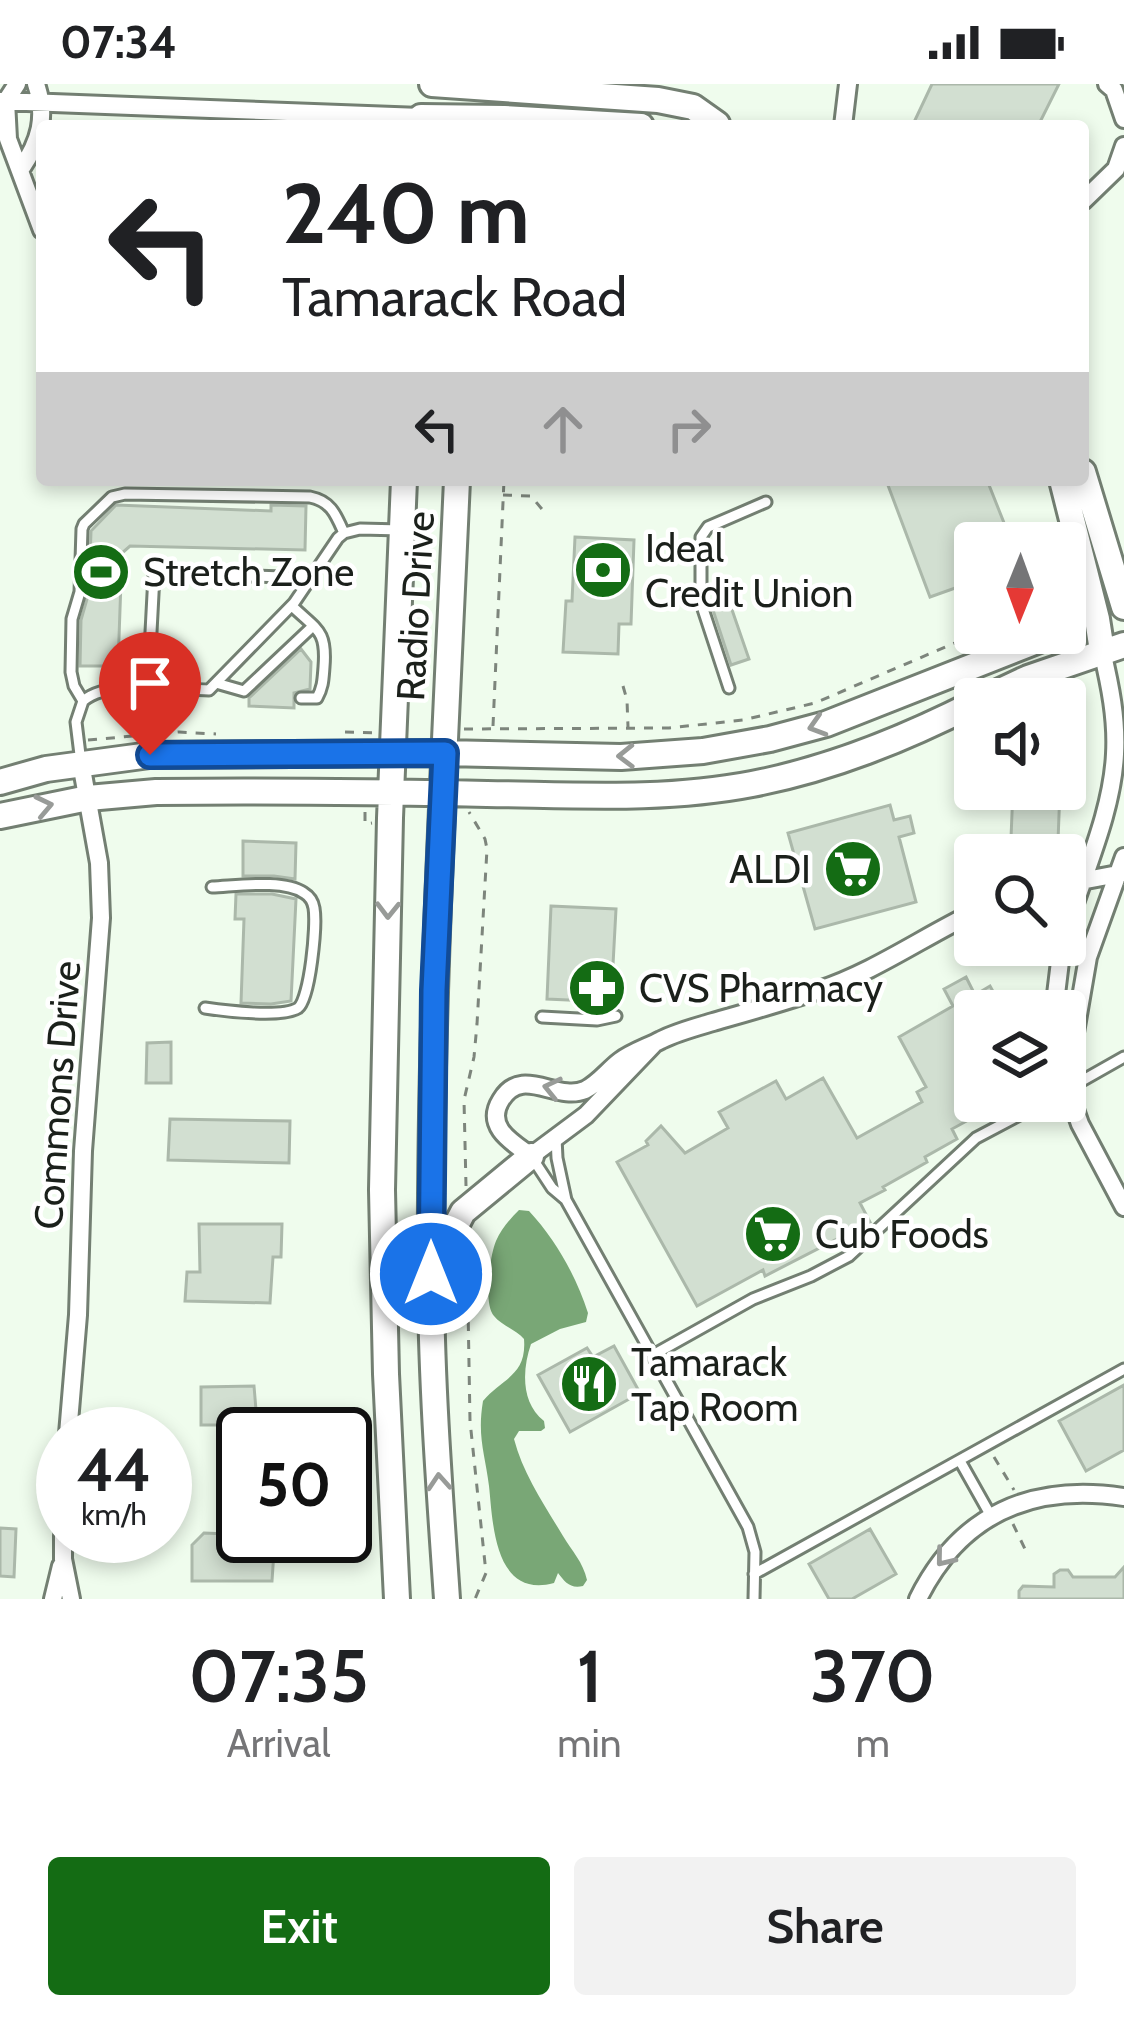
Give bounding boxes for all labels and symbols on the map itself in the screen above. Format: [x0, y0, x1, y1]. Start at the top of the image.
street label: Radio Drive [386, 510, 444, 702]
north arrow [954, 522, 1086, 654]
place label: Ideal Credit Union [645, 524, 853, 617]
bank icon: Ideal Credit Union [572, 539, 634, 601]
sports icon: Stretch Zone [70, 541, 132, 603]
place label: Stretch Zone [143, 548, 354, 596]
pin [99, 632, 201, 755]
one-way arrow [808, 712, 829, 737]
one-way arrow [616, 743, 634, 769]
one-way arrow [33, 795, 53, 820]
supermarket icon: ALDI [822, 838, 884, 900]
place label: ALDI [729, 845, 811, 893]
one-way arrow [376, 901, 402, 920]
pharmacy icon: CVS Pharmacy [566, 957, 628, 1019]
street label: Commons Drive [24, 959, 90, 1231]
place label: CVS Pharmacy [639, 964, 883, 1012]
one-way arrow [542, 1077, 563, 1102]
supermarket icon: Cub Foods [742, 1203, 804, 1265]
place label: Cub Foods [815, 1210, 989, 1258]
position arrow [368, 1211, 494, 1337]
place label: Tamarack Tap Room [631, 1338, 799, 1431]
restaurant icon: Tamarack Tap Room [558, 1353, 620, 1415]
speed limit sign: 50 [216, 1407, 372, 1563]
one-way arrow [427, 1472, 453, 1491]
one-way arrow [937, 1544, 958, 1566]

